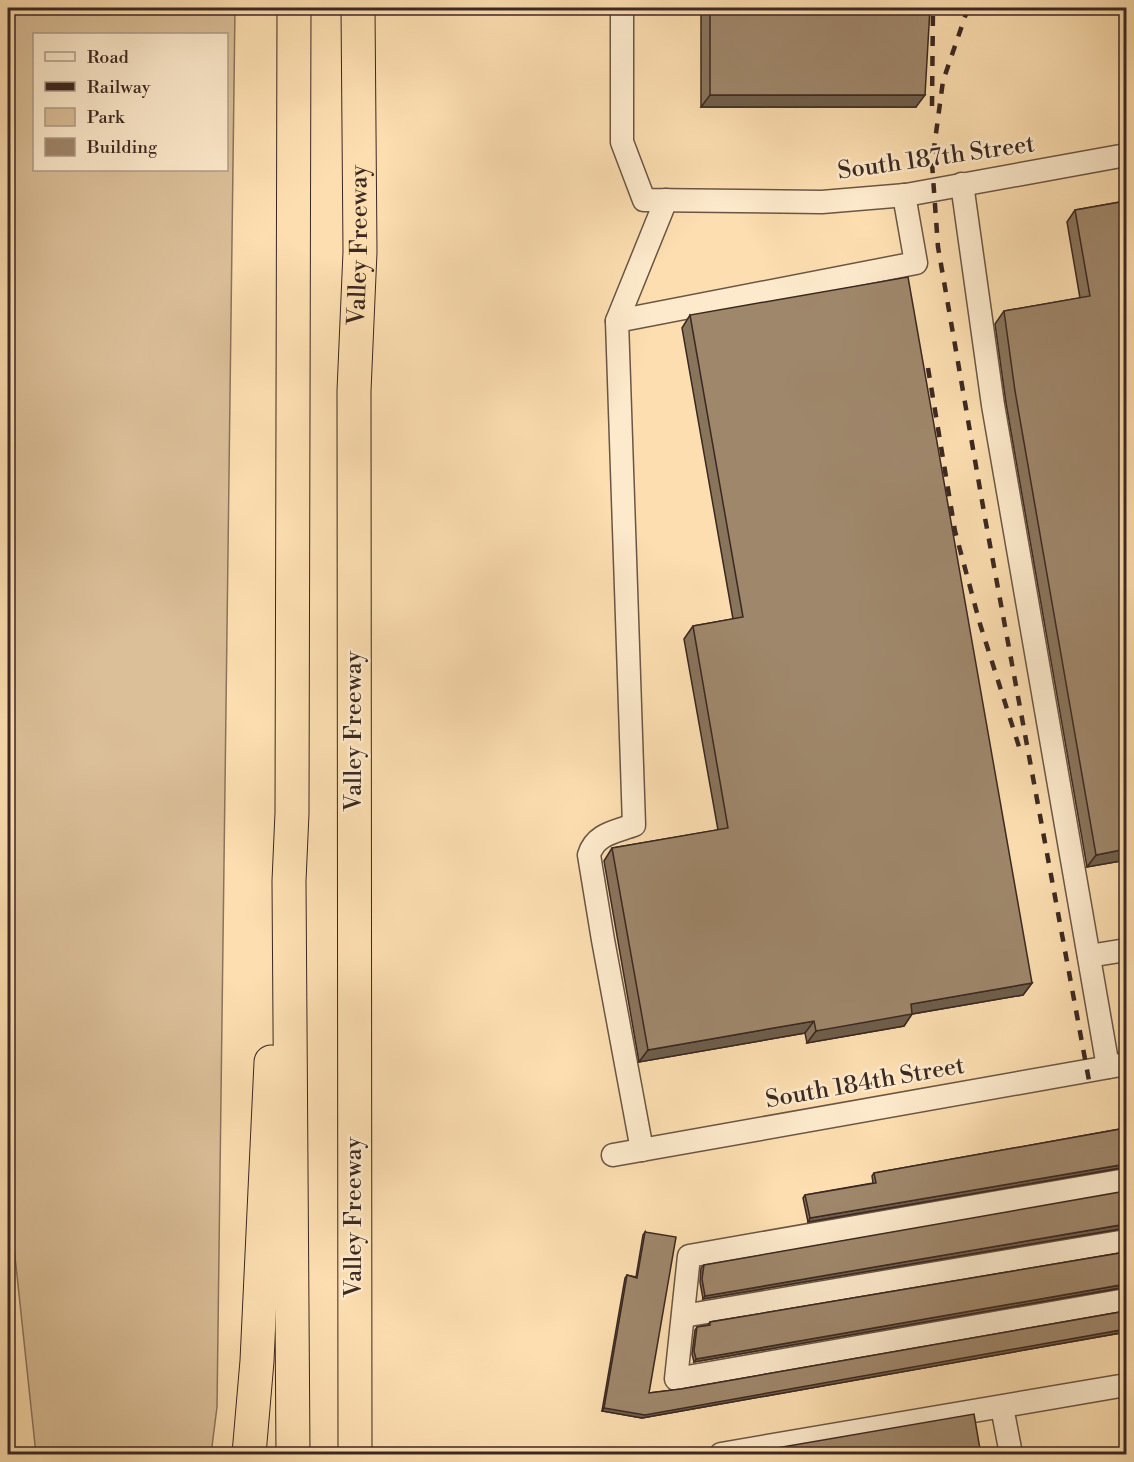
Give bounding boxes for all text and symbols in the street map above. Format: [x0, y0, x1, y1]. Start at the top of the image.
legend [33, 33, 228, 171]
text: Road [87, 46, 130, 69]
text: Railway [87, 76, 151, 99]
text: Park [87, 106, 126, 129]
street label: South 187th Street [836, 129, 1037, 187]
text: Building [86, 136, 158, 159]
street label: Valley Freeway [342, 164, 375, 327]
street label: Valley Freeway [339, 651, 369, 812]
street label: South 184th Street [763, 1051, 967, 1115]
street label: Valley Freeway [339, 1137, 369, 1298]

